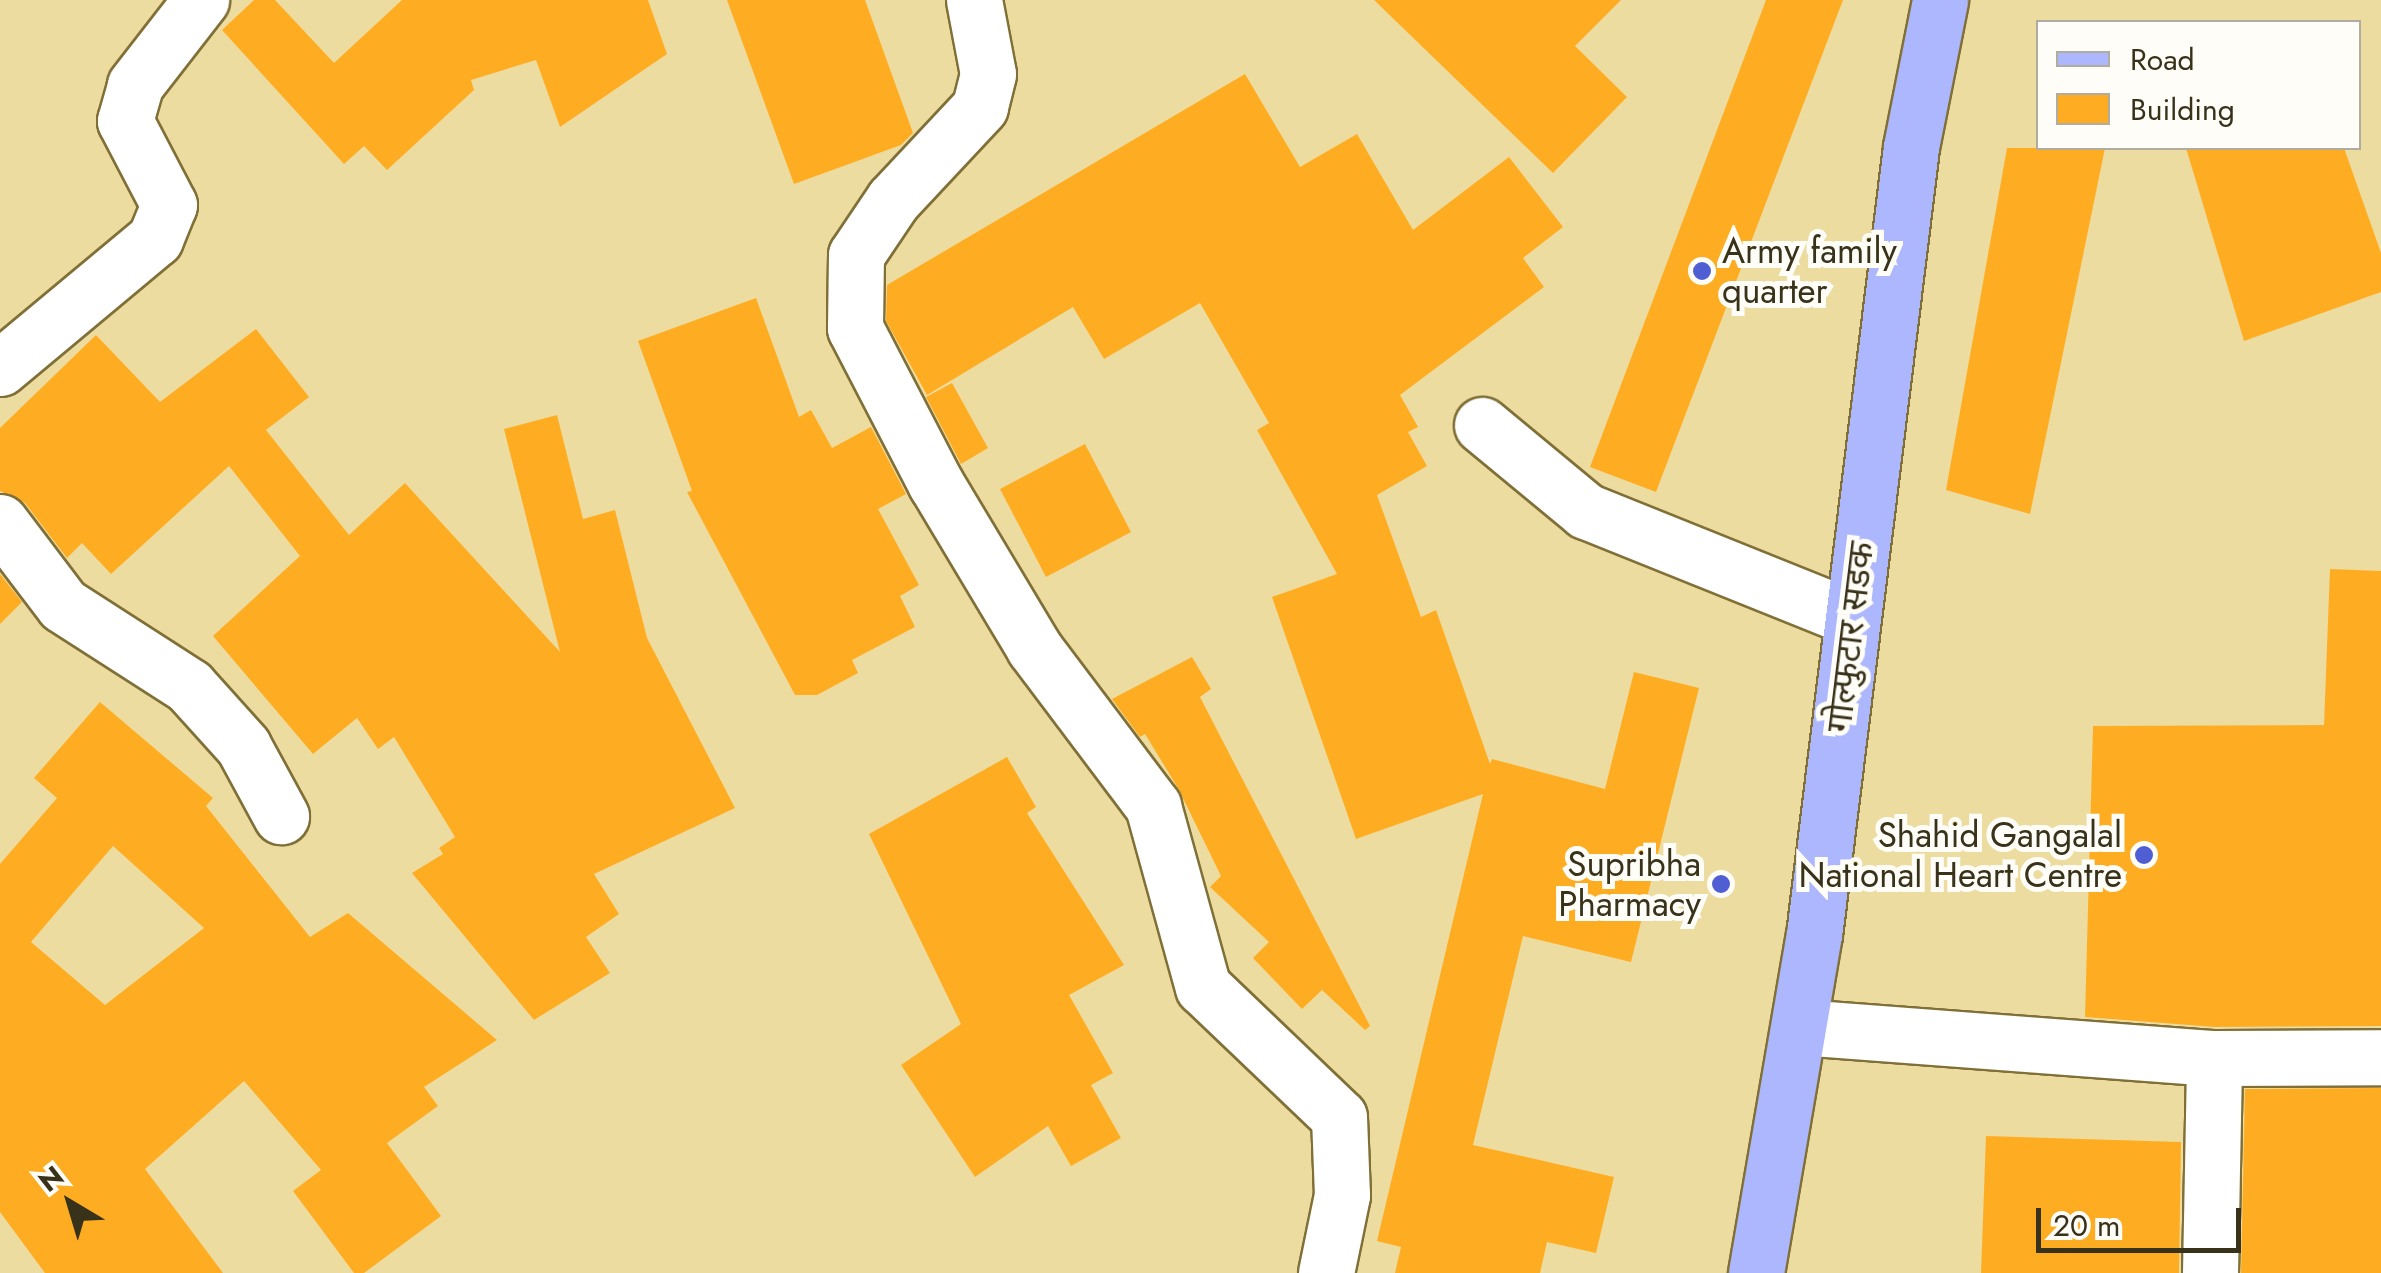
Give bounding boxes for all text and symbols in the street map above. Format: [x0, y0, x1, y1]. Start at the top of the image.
legend [2036, 20, 2361, 150]
text: Road [2130, 38, 2195, 81]
text: Building [2130, 88, 2235, 131]
place label: Army family quarter [1722, 230, 1897, 312]
marker: Army family quarter [1691, 260, 1713, 282]
street label: गोल्फुटार सडक [1817, 539, 1883, 735]
place label: Shahid Gangalal National Heart Centre [1799, 814, 2122, 896]
marker: Shahid Gangalal National Heart Centre [2131, 842, 2157, 868]
place label: Supribha Pharmacy [1558, 843, 1701, 925]
marker: Supribha Pharmacy [1710, 873, 1732, 895]
north arrow [20, 1153, 120, 1253]
text: N [30, 1156, 73, 1202]
scale bar [2041, 1188, 2246, 1250]
text: 20 m [2053, 1204, 2120, 1247]

